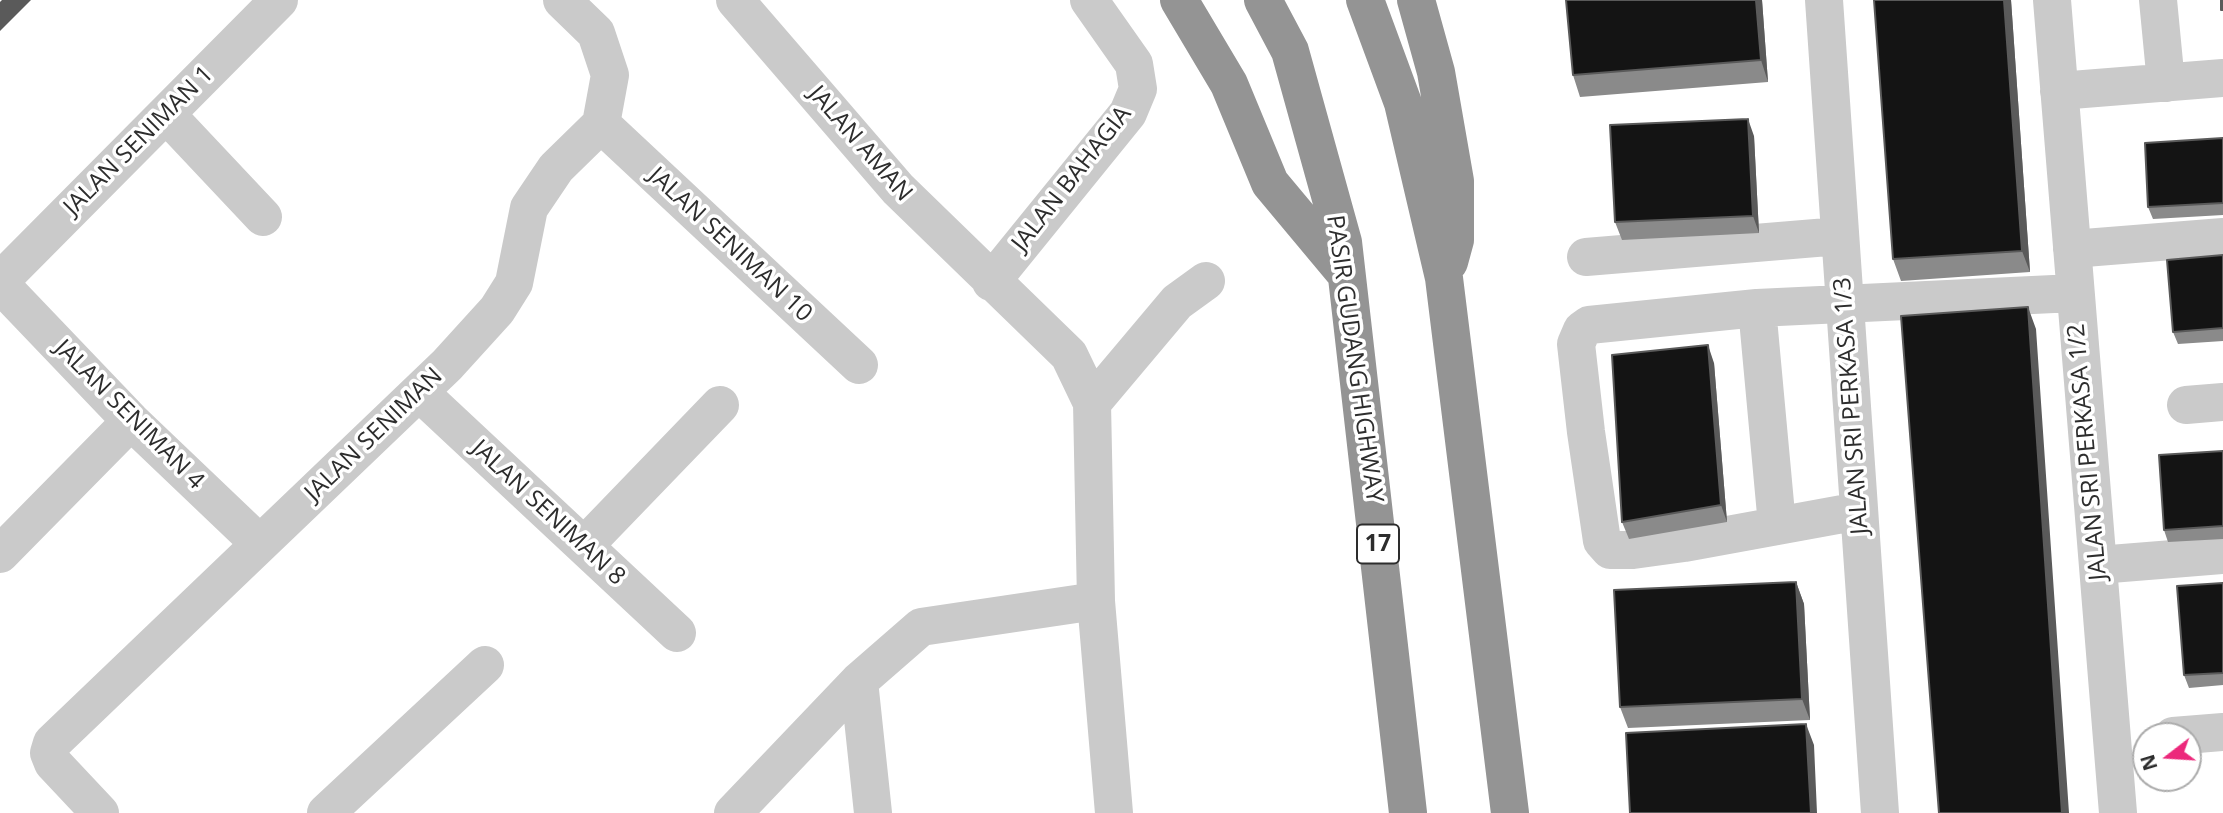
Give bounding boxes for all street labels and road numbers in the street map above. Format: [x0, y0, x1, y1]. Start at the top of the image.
street label: JALAN SENIMAN 1 [58, 60, 220, 222]
street label: JALAN AMAN [802, 80, 918, 208]
street label: JALAN BAHAGIA [1006, 101, 1138, 257]
street label: JALAN SENIMAN 10 [642, 162, 818, 328]
street label: PASIR GUDANG HIGHWAY [1320, 213, 1388, 505]
street label: JALAN SRI PERKASA 1/3 [1829, 276, 1875, 536]
street label: JALAN SRI PERKASA 1/2 [2062, 322, 2114, 582]
street label: JALAN SENIMAN 4 [48, 334, 210, 496]
street label: JALAN SENIMAN [299, 362, 449, 508]
street label: JALAN SENIMAN 8 [465, 434, 631, 592]
road number: 17 [1357, 524, 1399, 564]

